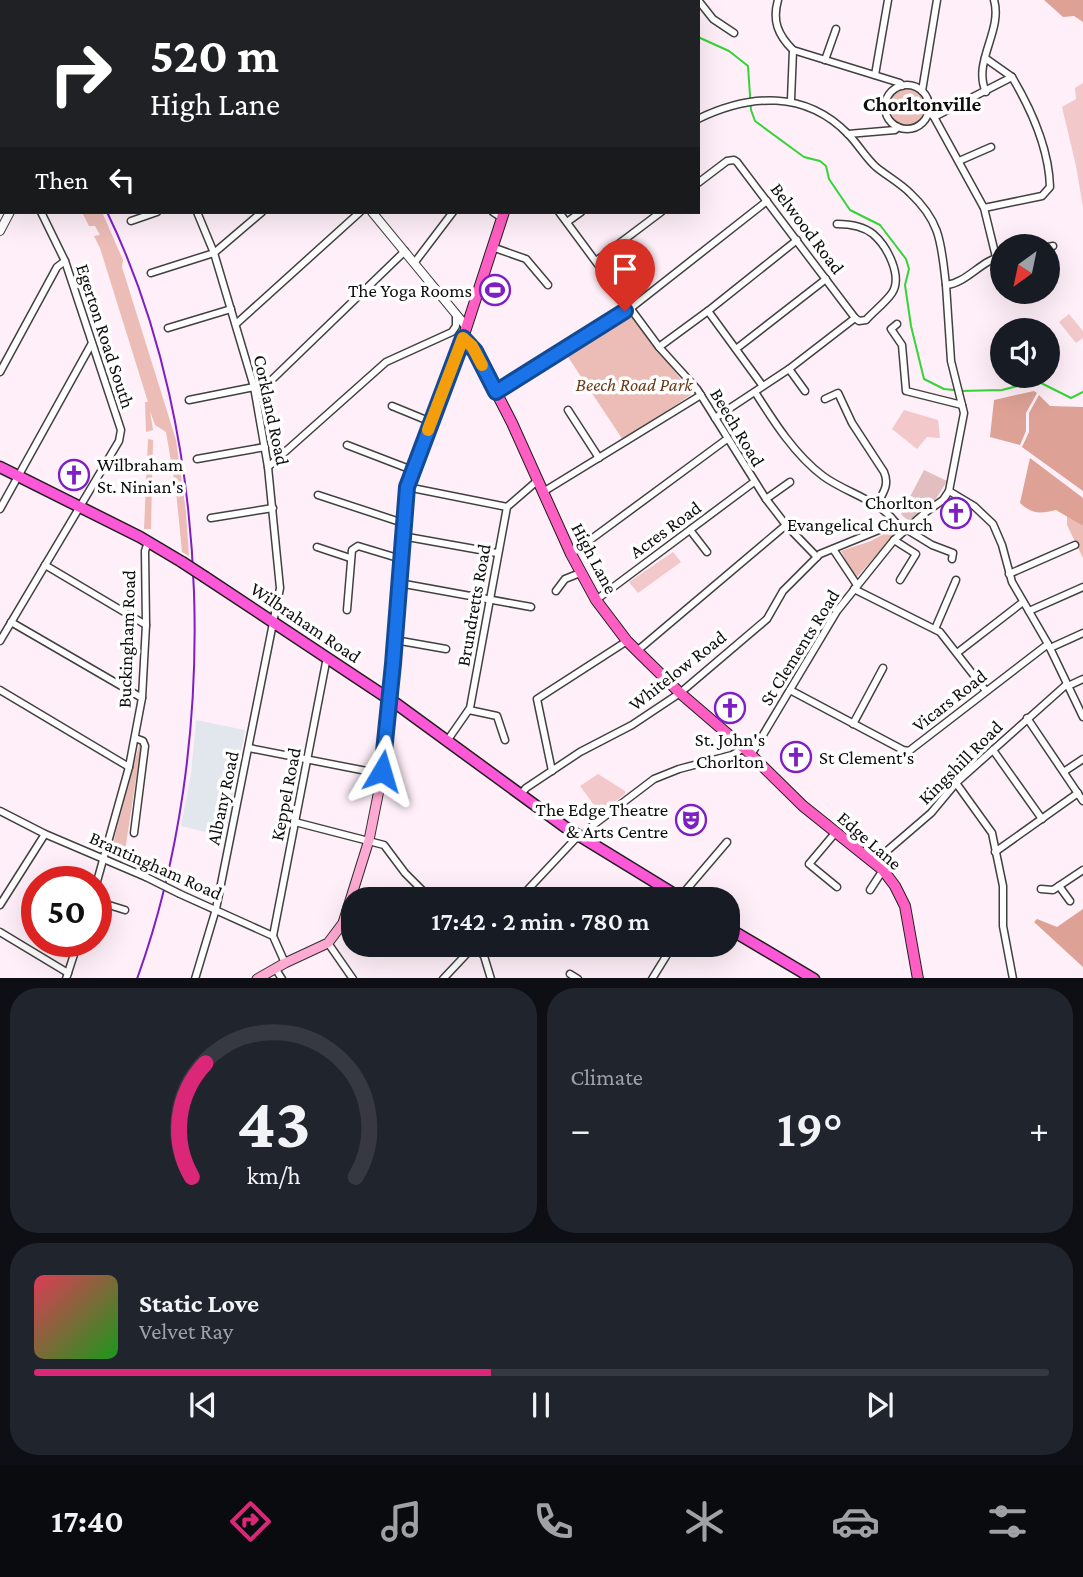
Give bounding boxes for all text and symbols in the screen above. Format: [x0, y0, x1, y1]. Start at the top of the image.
icon: right [35, 28, 126, 119]
text: 520 m [150, 28, 279, 83]
text: High Lane [150, 86, 280, 122]
district label: Chorltonville [863, 92, 982, 116]
icon: left [103, 161, 141, 199]
text: Then [35, 166, 89, 195]
street label: Belwood Road [767, 179, 849, 278]
north arrow [990, 234, 1060, 304]
map controls [990, 234, 1060, 388]
pin [595, 239, 655, 311]
icon: arrive [606, 250, 644, 288]
street label: Egerton Road South [72, 261, 139, 411]
sports icon: The Yoga Rooms [478, 273, 512, 307]
place label: The Yoga Rooms [348, 280, 472, 301]
button: sound [990, 318, 1060, 388]
street label: Corkland Road [250, 353, 293, 467]
park label: Beech Road Park [576, 374, 693, 395]
street label: Beech Road [706, 384, 769, 470]
place label: Wilbraham St. Ninian's [97, 454, 184, 497]
church icon: Wilbraham St. Ninian's [57, 458, 91, 492]
place label: Chorlton Evangelical Church [787, 492, 933, 535]
church icon: Chorlton Evangelical Church [939, 496, 973, 530]
street label: Acres Road [626, 497, 705, 562]
street label: High Lane [567, 519, 622, 597]
street label: Brundretts Road [452, 542, 495, 668]
street label: Buckingham Road [114, 570, 139, 708]
street label: Wilbraham Road [247, 578, 365, 667]
street label: St Clements Road [755, 585, 844, 709]
street label: Whitelow Road [625, 626, 730, 715]
street label: Vicars Road [908, 665, 991, 736]
church icon: St. John's Chorlton [713, 691, 747, 725]
street label: Kingshill Road [914, 716, 1007, 809]
place label: St. John's Chorlton [695, 729, 765, 772]
position arrow [345, 734, 419, 808]
church icon: St Clement's [779, 740, 813, 774]
street label: Keppel Road [266, 746, 305, 842]
place label: St Clement's [819, 747, 914, 768]
street label: Albany Road [202, 749, 243, 847]
place label: The Edge Theatre & Arts Centre [536, 799, 668, 842]
theatre icon: The Edge Theatre & Arts Centre [674, 803, 708, 837]
street label: Edge Lane [833, 807, 906, 874]
street label: Brantingham Road [86, 827, 225, 904]
speed limit sign: 50 [21, 866, 112, 957]
text: 17:42 · 2 min · 780 m [431, 907, 650, 936]
text: Climate [571, 1064, 643, 1090]
text: 43 [236, 1082, 310, 1163]
text: 19° [777, 1099, 843, 1157]
text: − [571, 1108, 591, 1150]
text: + [1029, 1108, 1049, 1150]
text: km/h [246, 1161, 300, 1188]
text: Static Love [139, 1289, 259, 1318]
text: Velvet Ray [139, 1318, 233, 1344]
icon: previous [184, 1386, 222, 1424]
icon: pause [522, 1386, 560, 1424]
icon: next [861, 1386, 899, 1424]
icon: directions [226, 1497, 275, 1546]
icon: music [377, 1497, 426, 1546]
icon: phone [529, 1497, 578, 1546]
icon: climate [680, 1497, 729, 1546]
icon: car [831, 1497, 880, 1546]
icon: filters [983, 1497, 1032, 1546]
text: 17:40 [51, 1503, 124, 1539]

